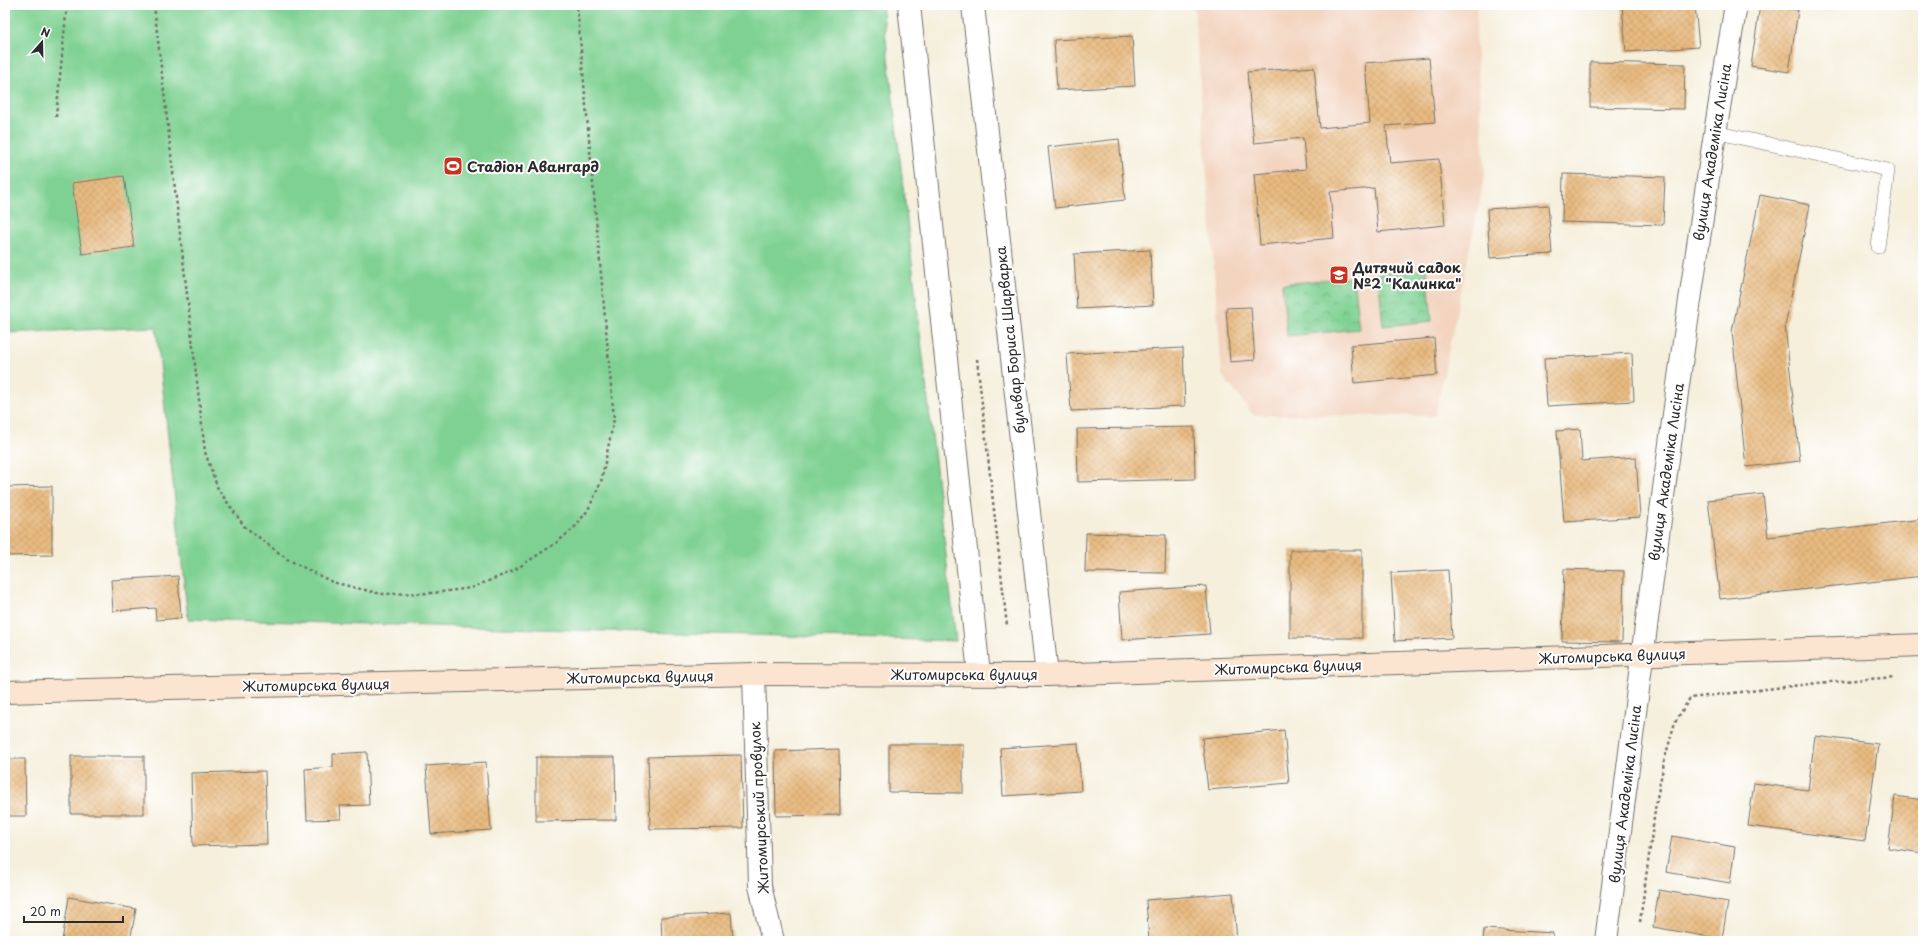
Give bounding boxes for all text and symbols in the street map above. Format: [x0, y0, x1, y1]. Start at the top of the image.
north arrow [22, 22, 62, 62]
text: N [39, 23, 53, 42]
street label: вулиця Академіка Лисіна [1688, 62, 1736, 242]
sports icon: Стадіон Авангард [442, 155, 464, 177]
place label: Стадіон Авангард [467, 156, 599, 177]
street label: бульвар Бориса Шарварка [990, 245, 1030, 435]
place label: Дитячий садок №2 "Калинка" [1352, 257, 1461, 294]
school or university icon: Дитячий садок №2 "Калинка" [1328, 264, 1350, 286]
street label: вулиця Академіка Лисіна [1643, 381, 1689, 562]
street label: Житомирська вулиця [1538, 643, 1686, 669]
street label: Житомирська вулиця [1214, 654, 1362, 680]
street label: Житомирська вулиця [890, 664, 1038, 685]
street label: Житомирська вулиця [566, 665, 714, 689]
street label: Житомирська вулиця [242, 673, 390, 697]
street label: вулиця Академіка Лисіна [1604, 703, 1646, 884]
street label: Житомирський провулок [744, 721, 774, 895]
scale bar [24, 898, 123, 924]
text: 20 m [30, 902, 61, 920]

